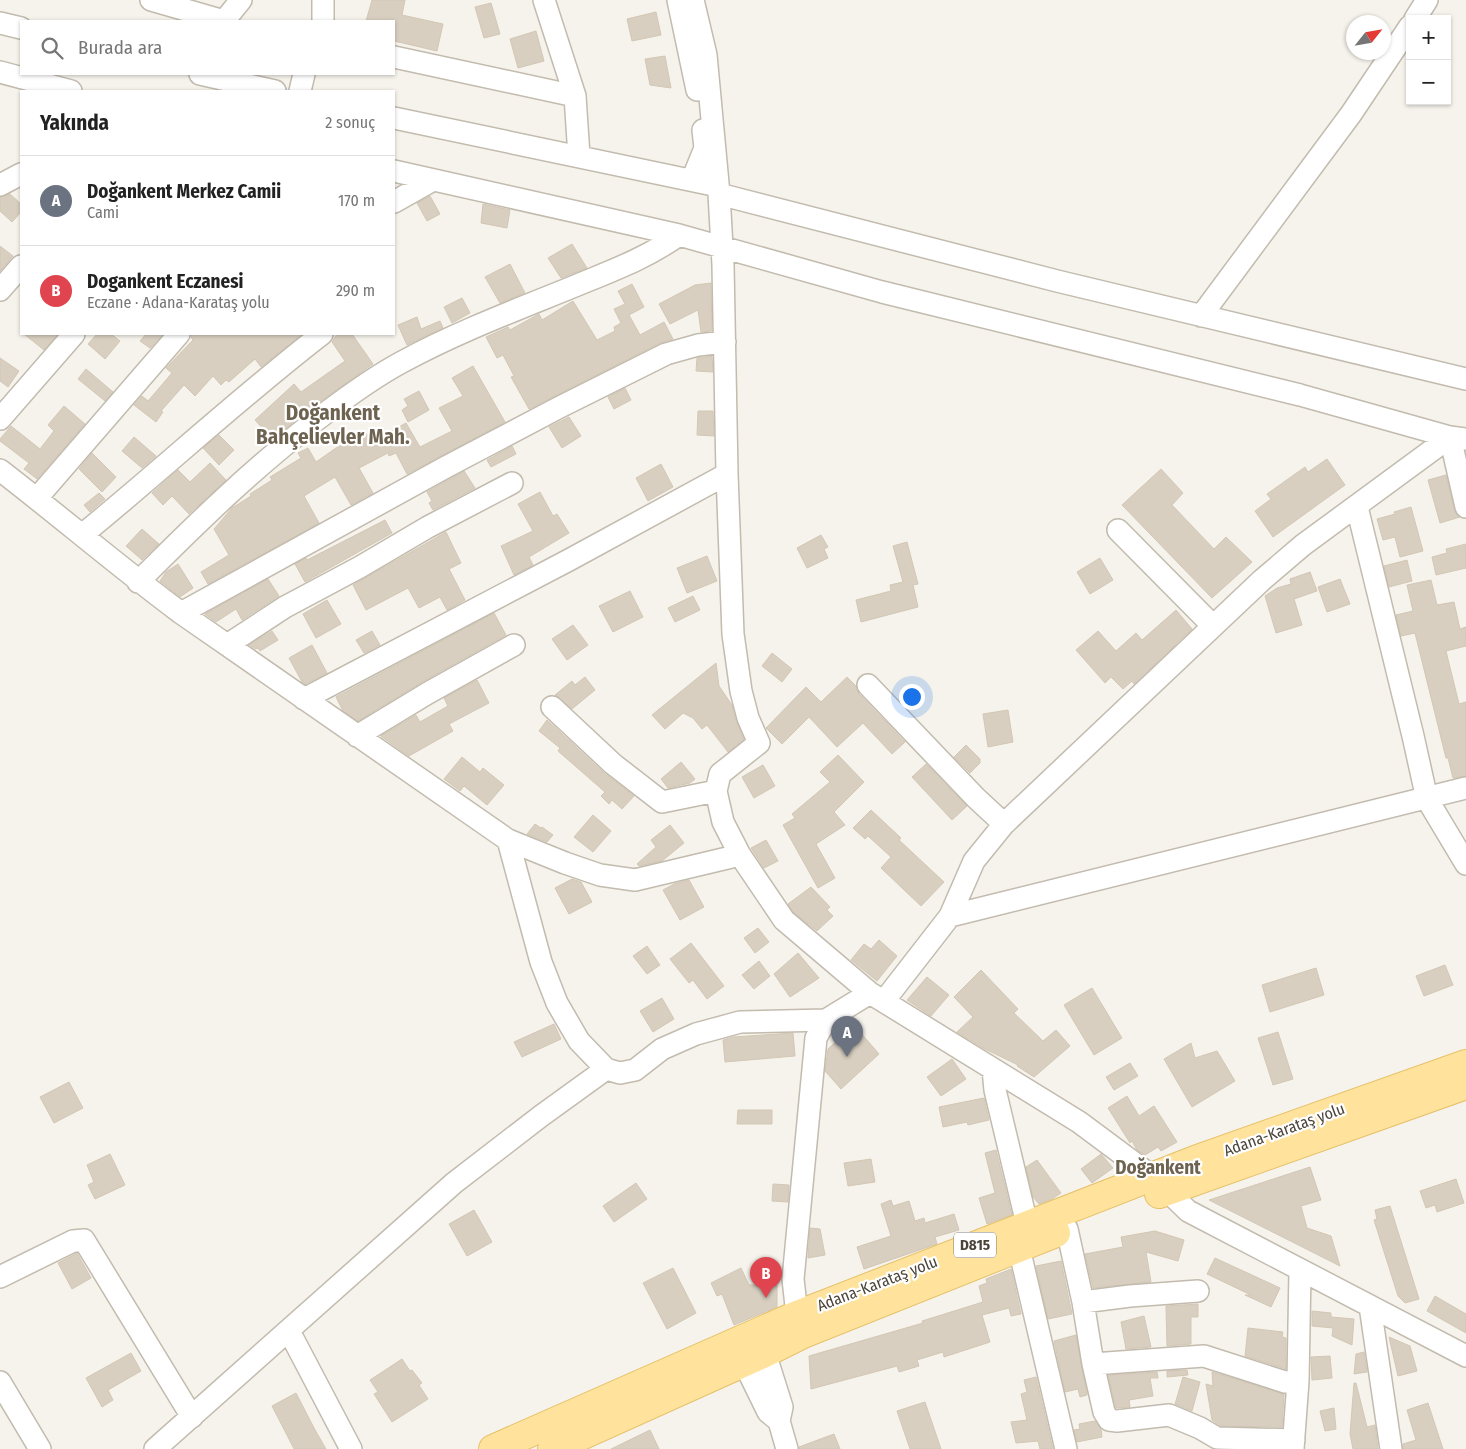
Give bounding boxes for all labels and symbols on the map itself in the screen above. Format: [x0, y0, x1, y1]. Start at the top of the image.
north arrow [1346, 15, 1391, 60]
district label: Doğankent Bahçelievler Mah. [256, 400, 410, 450]
your location [899, 684, 925, 710]
pin: A [831, 1016, 863, 1057]
street label: Adana-Karataş yolu [1221, 1099, 1347, 1160]
district label: Doğankent [1115, 1156, 1201, 1179]
road number: D815 [954, 1232, 996, 1258]
street label: Adana-Karataş yolu [814, 1252, 940, 1315]
pin: B [750, 1257, 782, 1298]

